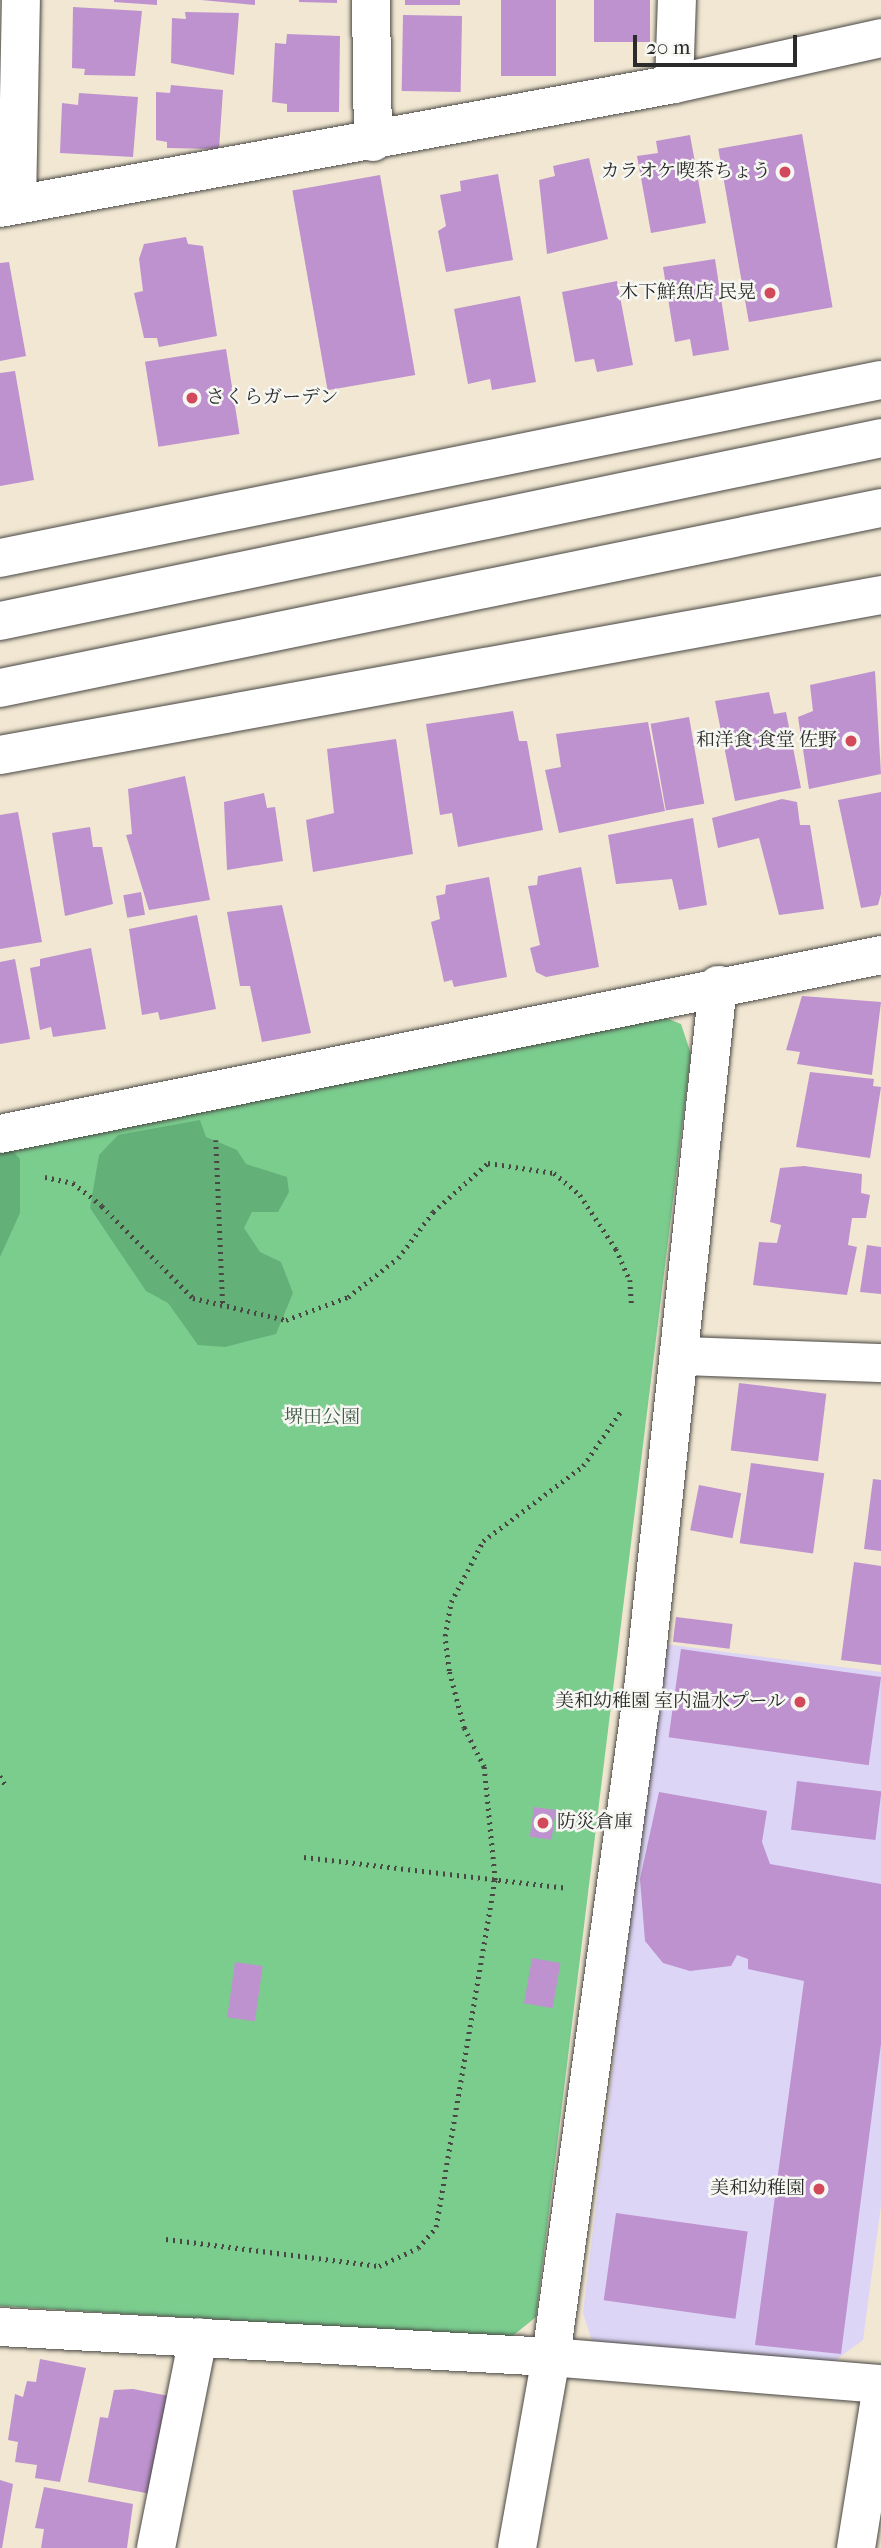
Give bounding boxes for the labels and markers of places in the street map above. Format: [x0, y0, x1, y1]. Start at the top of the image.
place label: カラオケ喫茶ちょう [600, 161, 771, 183]
marker: カラオケ喫茶ちょう [777, 164, 793, 180]
place label: 木下鮮魚店 民晃 [619, 282, 756, 304]
marker: 木下鮮魚店 民晃 [762, 285, 778, 301]
place label: さくらガーデン [206, 387, 339, 409]
marker: さくらガーデン [184, 390, 200, 406]
place label: 和洋食 食堂 佐野 [696, 730, 837, 752]
marker: 和洋食 食堂 佐野 [843, 733, 859, 749]
place label: 美和幼稚園 室内温水プール [554, 1691, 786, 1713]
marker: 美和幼稚園 室内温水プール [792, 1694, 808, 1710]
place label: 防災倉庫 [557, 1812, 633, 1834]
marker: 防災倉庫 [535, 1815, 551, 1831]
place label: 美和幼稚園 [710, 2178, 805, 2200]
marker: 美和幼稚園 [811, 2181, 827, 2197]

